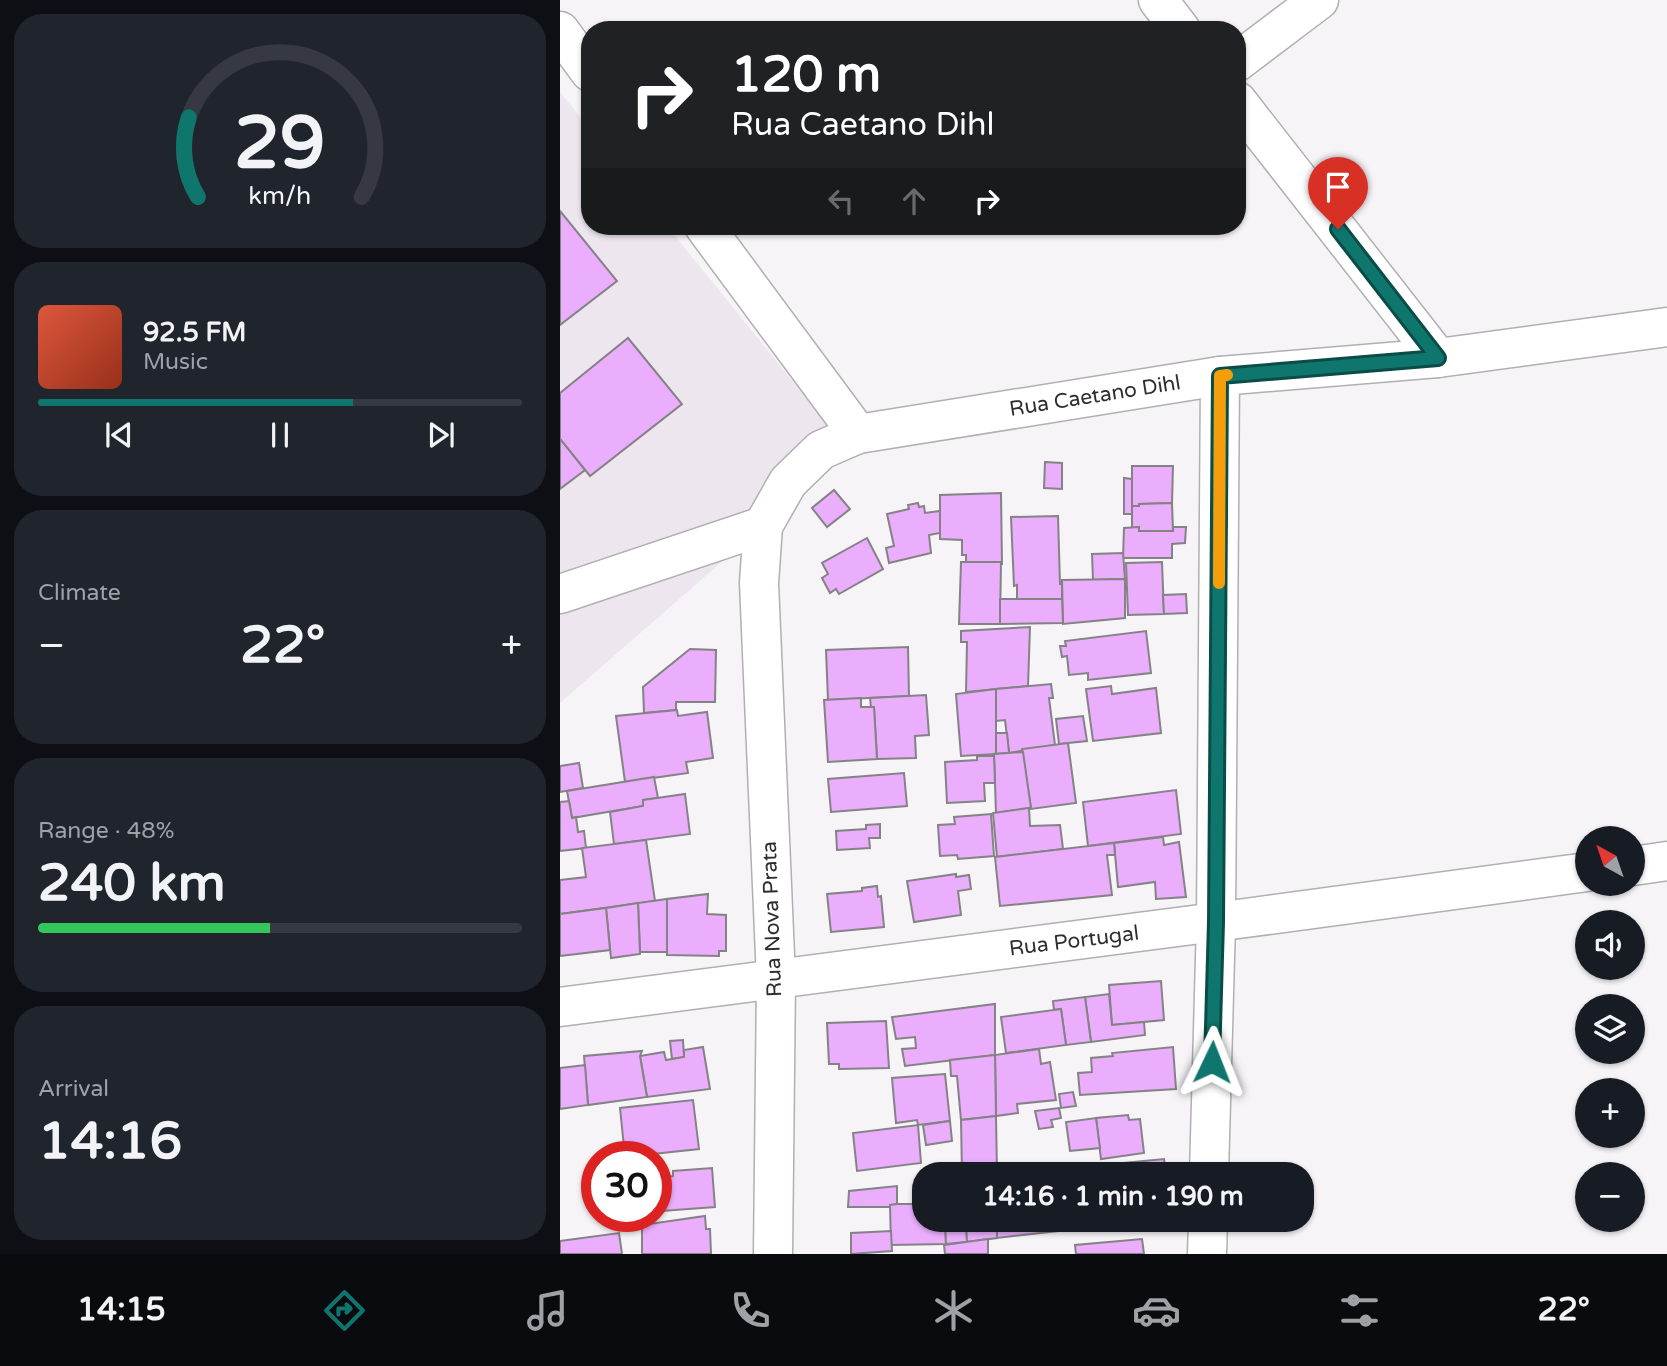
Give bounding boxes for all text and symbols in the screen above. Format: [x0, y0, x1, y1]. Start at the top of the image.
text: 120 m [731, 46, 881, 105]
icon: right [616, 49, 707, 140]
text: 29 [234, 100, 326, 188]
text: Rua Caetano Dihl [731, 106, 995, 144]
pin [1308, 157, 1368, 229]
icon: arrive [1319, 168, 1357, 206]
text: km/h [249, 181, 311, 211]
icon: left [822, 182, 860, 220]
icon: ahead [895, 182, 933, 220]
icon: right [968, 182, 1006, 220]
text: 92.5 FM [143, 317, 246, 348]
text: Music [143, 348, 208, 376]
street label: Rua Caetano Dihl [1008, 370, 1182, 422]
icon: previous [100, 416, 138, 454]
icon: pause [261, 416, 299, 454]
icon: next [422, 416, 460, 454]
text: Climate [38, 579, 121, 607]
text: 22° [240, 614, 325, 677]
text: − [38, 623, 65, 669]
text: + [501, 623, 522, 669]
text: Range · 48% [38, 817, 174, 845]
north arrow [1575, 826, 1645, 896]
map controls [1575, 826, 1645, 1232]
street label: Rua Nova Prata [757, 841, 787, 997]
text: 240 km [38, 852, 226, 915]
button: sound [1575, 910, 1645, 980]
street label: Rua Portugal [1008, 921, 1140, 961]
button: layers [1575, 994, 1645, 1064]
position arrow [1175, 1025, 1249, 1099]
text: Arrival [38, 1075, 109, 1103]
button: + [1575, 1078, 1645, 1148]
text: 14:16 [38, 1110, 182, 1173]
speed limit sign: 30 [581, 1141, 672, 1232]
button: − [1575, 1162, 1645, 1232]
text: 14:16 · 1 min · 190 m [982, 1181, 1244, 1212]
icon: directions [320, 1286, 369, 1335]
icon: music [523, 1286, 572, 1335]
icon: phone [726, 1286, 775, 1335]
icon: climate [929, 1286, 978, 1335]
icon: car [1132, 1286, 1181, 1335]
icon: filters [1335, 1286, 1384, 1335]
text: 14:15 [77, 1291, 166, 1329]
text: 22° [1538, 1291, 1590, 1329]

